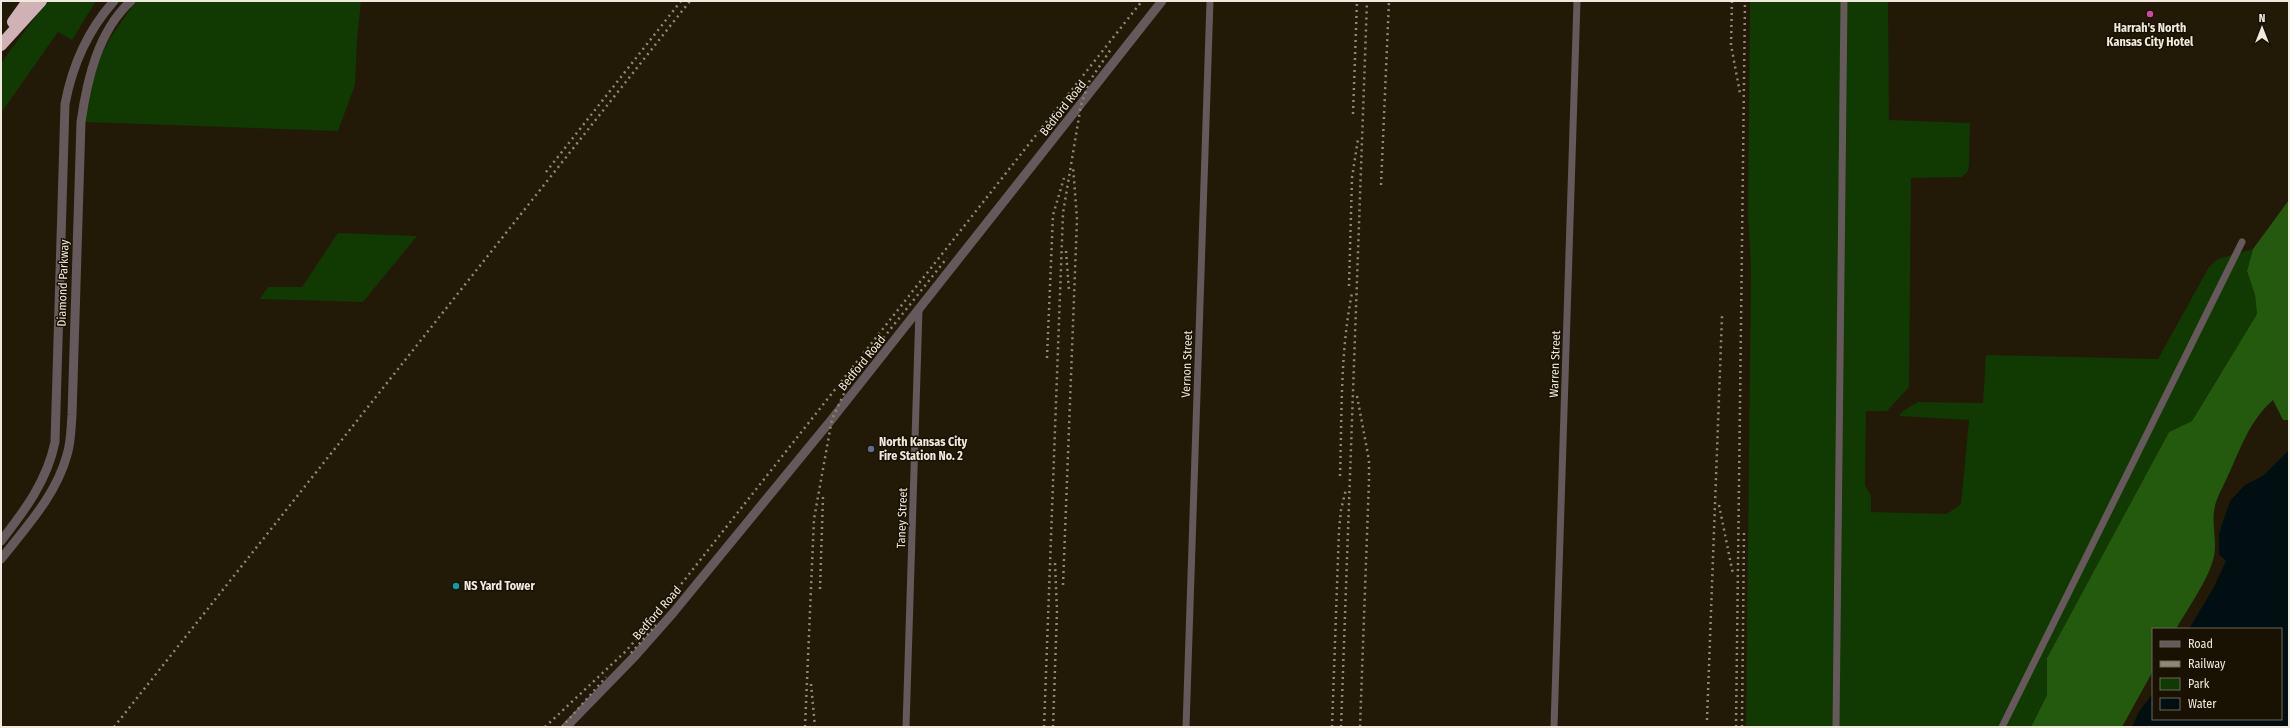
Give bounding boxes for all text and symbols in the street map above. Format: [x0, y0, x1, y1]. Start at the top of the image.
north arrow [2242, 8, 2282, 48]
marker: Harrah's North Kansas City Hotel [2145, 9, 2155, 19]
text: N [2259, 12, 2265, 25]
place label: Harrah's North Kansas City Hotel [2107, 21, 2194, 49]
street label: Bedford Road [1037, 77, 1089, 139]
street label: Diamond Parkway [54, 239, 72, 327]
street label: Vernon Street [1179, 330, 1195, 398]
street label: Warren Street [1547, 330, 1563, 398]
street label: Bedford Road [836, 333, 888, 393]
place label: North Kansas City Fire Station No. 2 [879, 435, 968, 463]
marker: North Kansas City Fire Station No. 2 [866, 444, 876, 454]
street label: Taney Street [894, 487, 910, 549]
place label: NS Yard Tower [464, 579, 535, 593]
marker: NS Yard Tower [451, 581, 461, 591]
street label: Bedford Road [630, 583, 684, 643]
legend [2152, 628, 2282, 720]
text: Road [2188, 637, 2213, 651]
text: Railway [2188, 657, 2226, 671]
text: Park [2188, 677, 2210, 691]
text: Water [2188, 697, 2217, 711]

